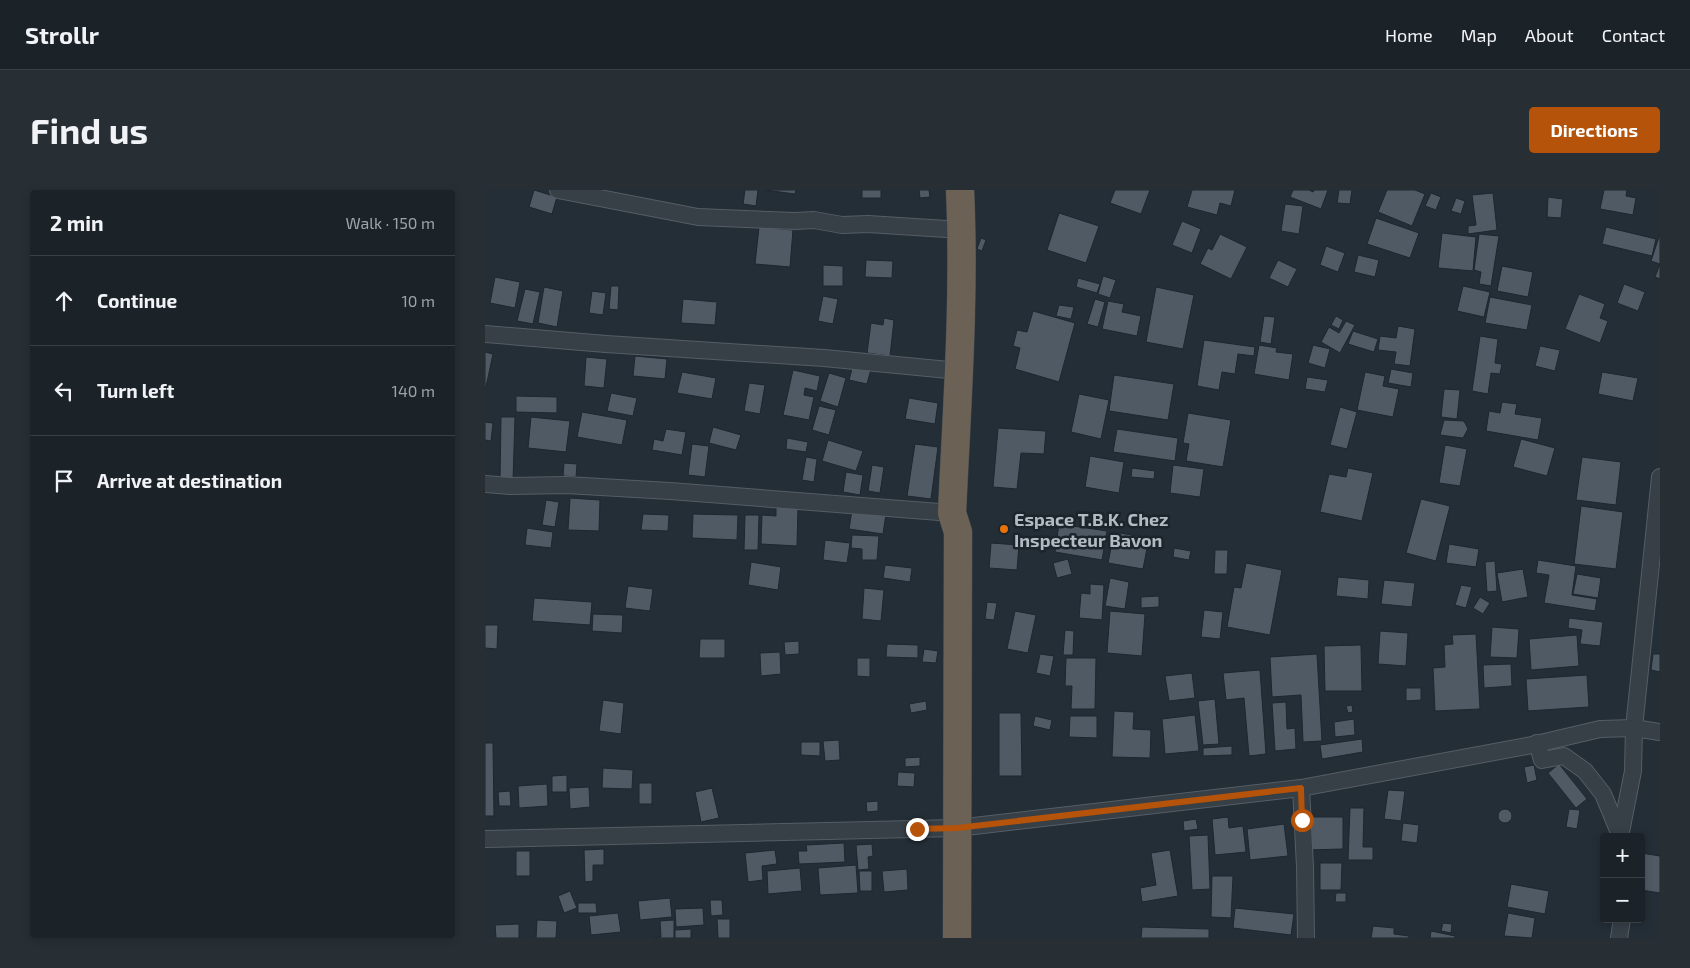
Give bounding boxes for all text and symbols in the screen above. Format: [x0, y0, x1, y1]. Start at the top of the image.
text: Strollr [25, 20, 99, 49]
text: Home [1385, 24, 1433, 46]
text: Map [1461, 24, 1497, 46]
text: About [1525, 24, 1574, 46]
text: Contact [1602, 24, 1665, 46]
button: Directions [1529, 107, 1660, 153]
text: Find us [30, 109, 148, 151]
text: 2 min [50, 210, 104, 235]
text: Walk · 150 m [345, 213, 435, 232]
icon: ahead [50, 287, 78, 315]
text: Continue [97, 289, 177, 312]
text: 10 m [401, 291, 435, 310]
icon: left [50, 377, 78, 405]
text: Turn left [97, 379, 174, 402]
text: 140 m [392, 381, 435, 400]
icon: arrive [50, 467, 78, 495]
text: Arrive at destination [97, 469, 282, 492]
place label: Espace T.B.K. Chez Inspecteur Bavon [1014, 508, 1169, 551]
marker: Espace T.B.K. Chez Inspecteur Bavon [998, 523, 1010, 535]
route start [1291, 809, 1314, 832]
route end [906, 818, 929, 841]
map controls [1600, 833, 1645, 923]
button: + [1600, 833, 1645, 878]
button: − [1600, 878, 1645, 923]

